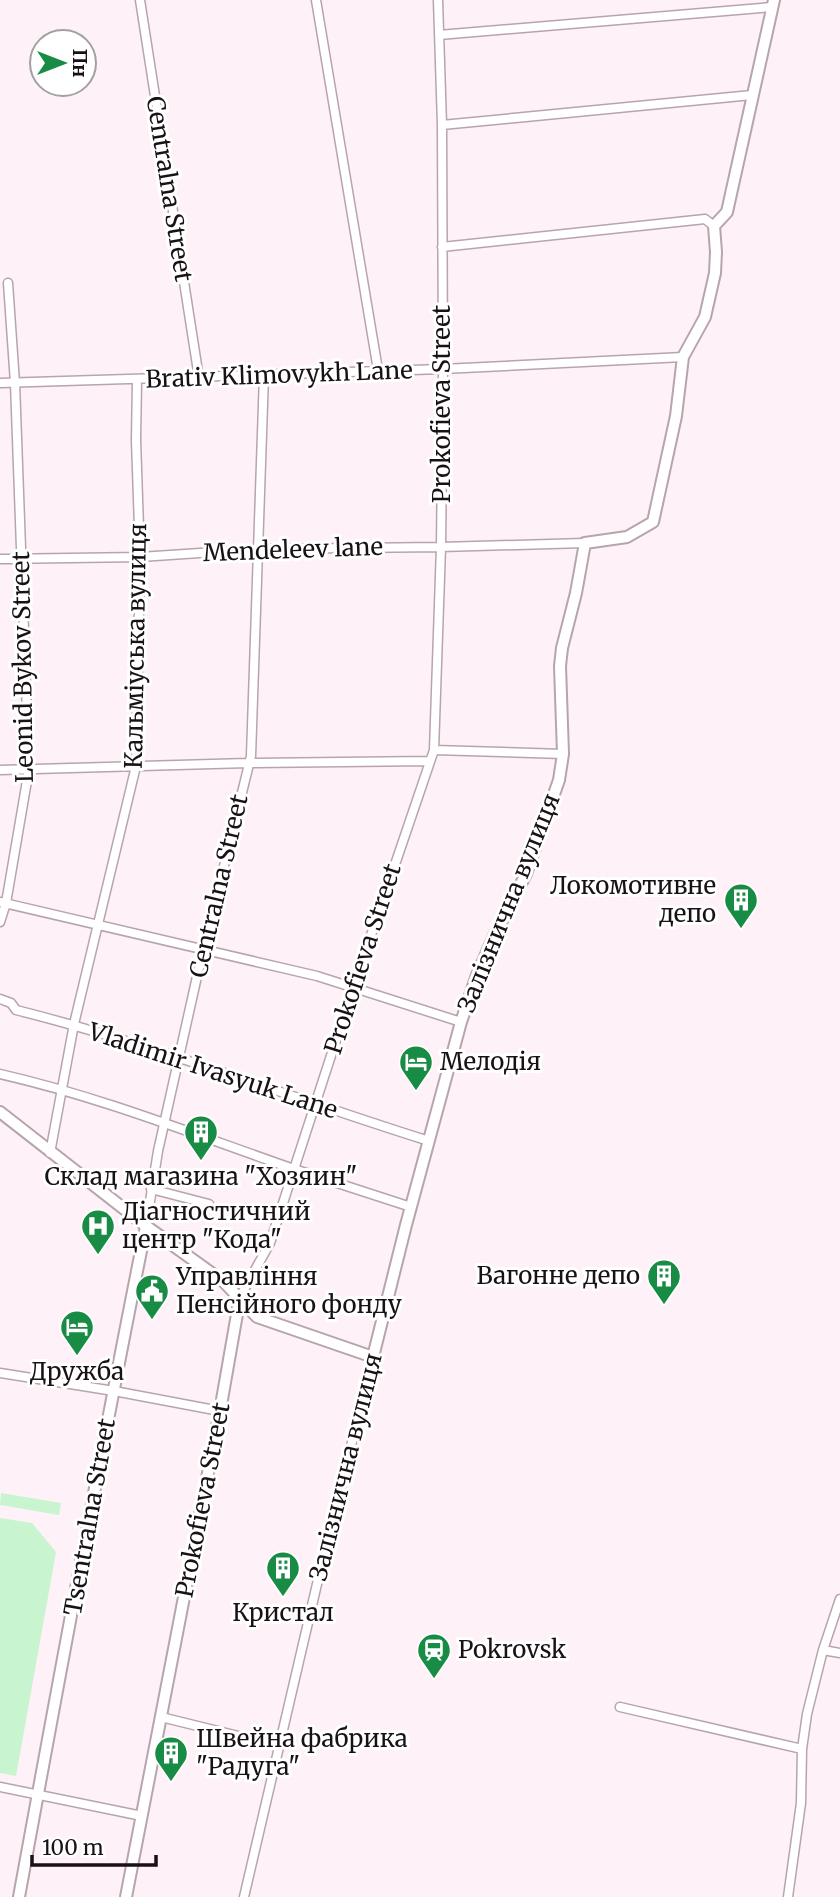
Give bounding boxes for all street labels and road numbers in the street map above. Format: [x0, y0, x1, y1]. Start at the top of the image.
street label: Centralna Street [140, 94, 200, 284]
street label: Prokofieva Street [426, 304, 457, 503]
street label: Brativ Klimovykh Lane [145, 354, 413, 395]
street label: Кальміуська вулиця [118, 523, 153, 769]
street label: Mendeleev lane [202, 531, 384, 568]
street label: Leonid Bykov Street [5, 550, 40, 783]
street label: Залізнична вулиця [450, 789, 567, 1017]
street label: Centralna Street [182, 791, 255, 981]
street label: Prokofieva Street [317, 859, 408, 1058]
street label: Vladimir Ivasyuk Lane [84, 1015, 342, 1125]
street label: Залізнична вулиця [302, 1350, 389, 1584]
street label: Prokofieva Street [168, 1399, 237, 1600]
street label: Tsentralna Street [57, 1415, 122, 1618]

